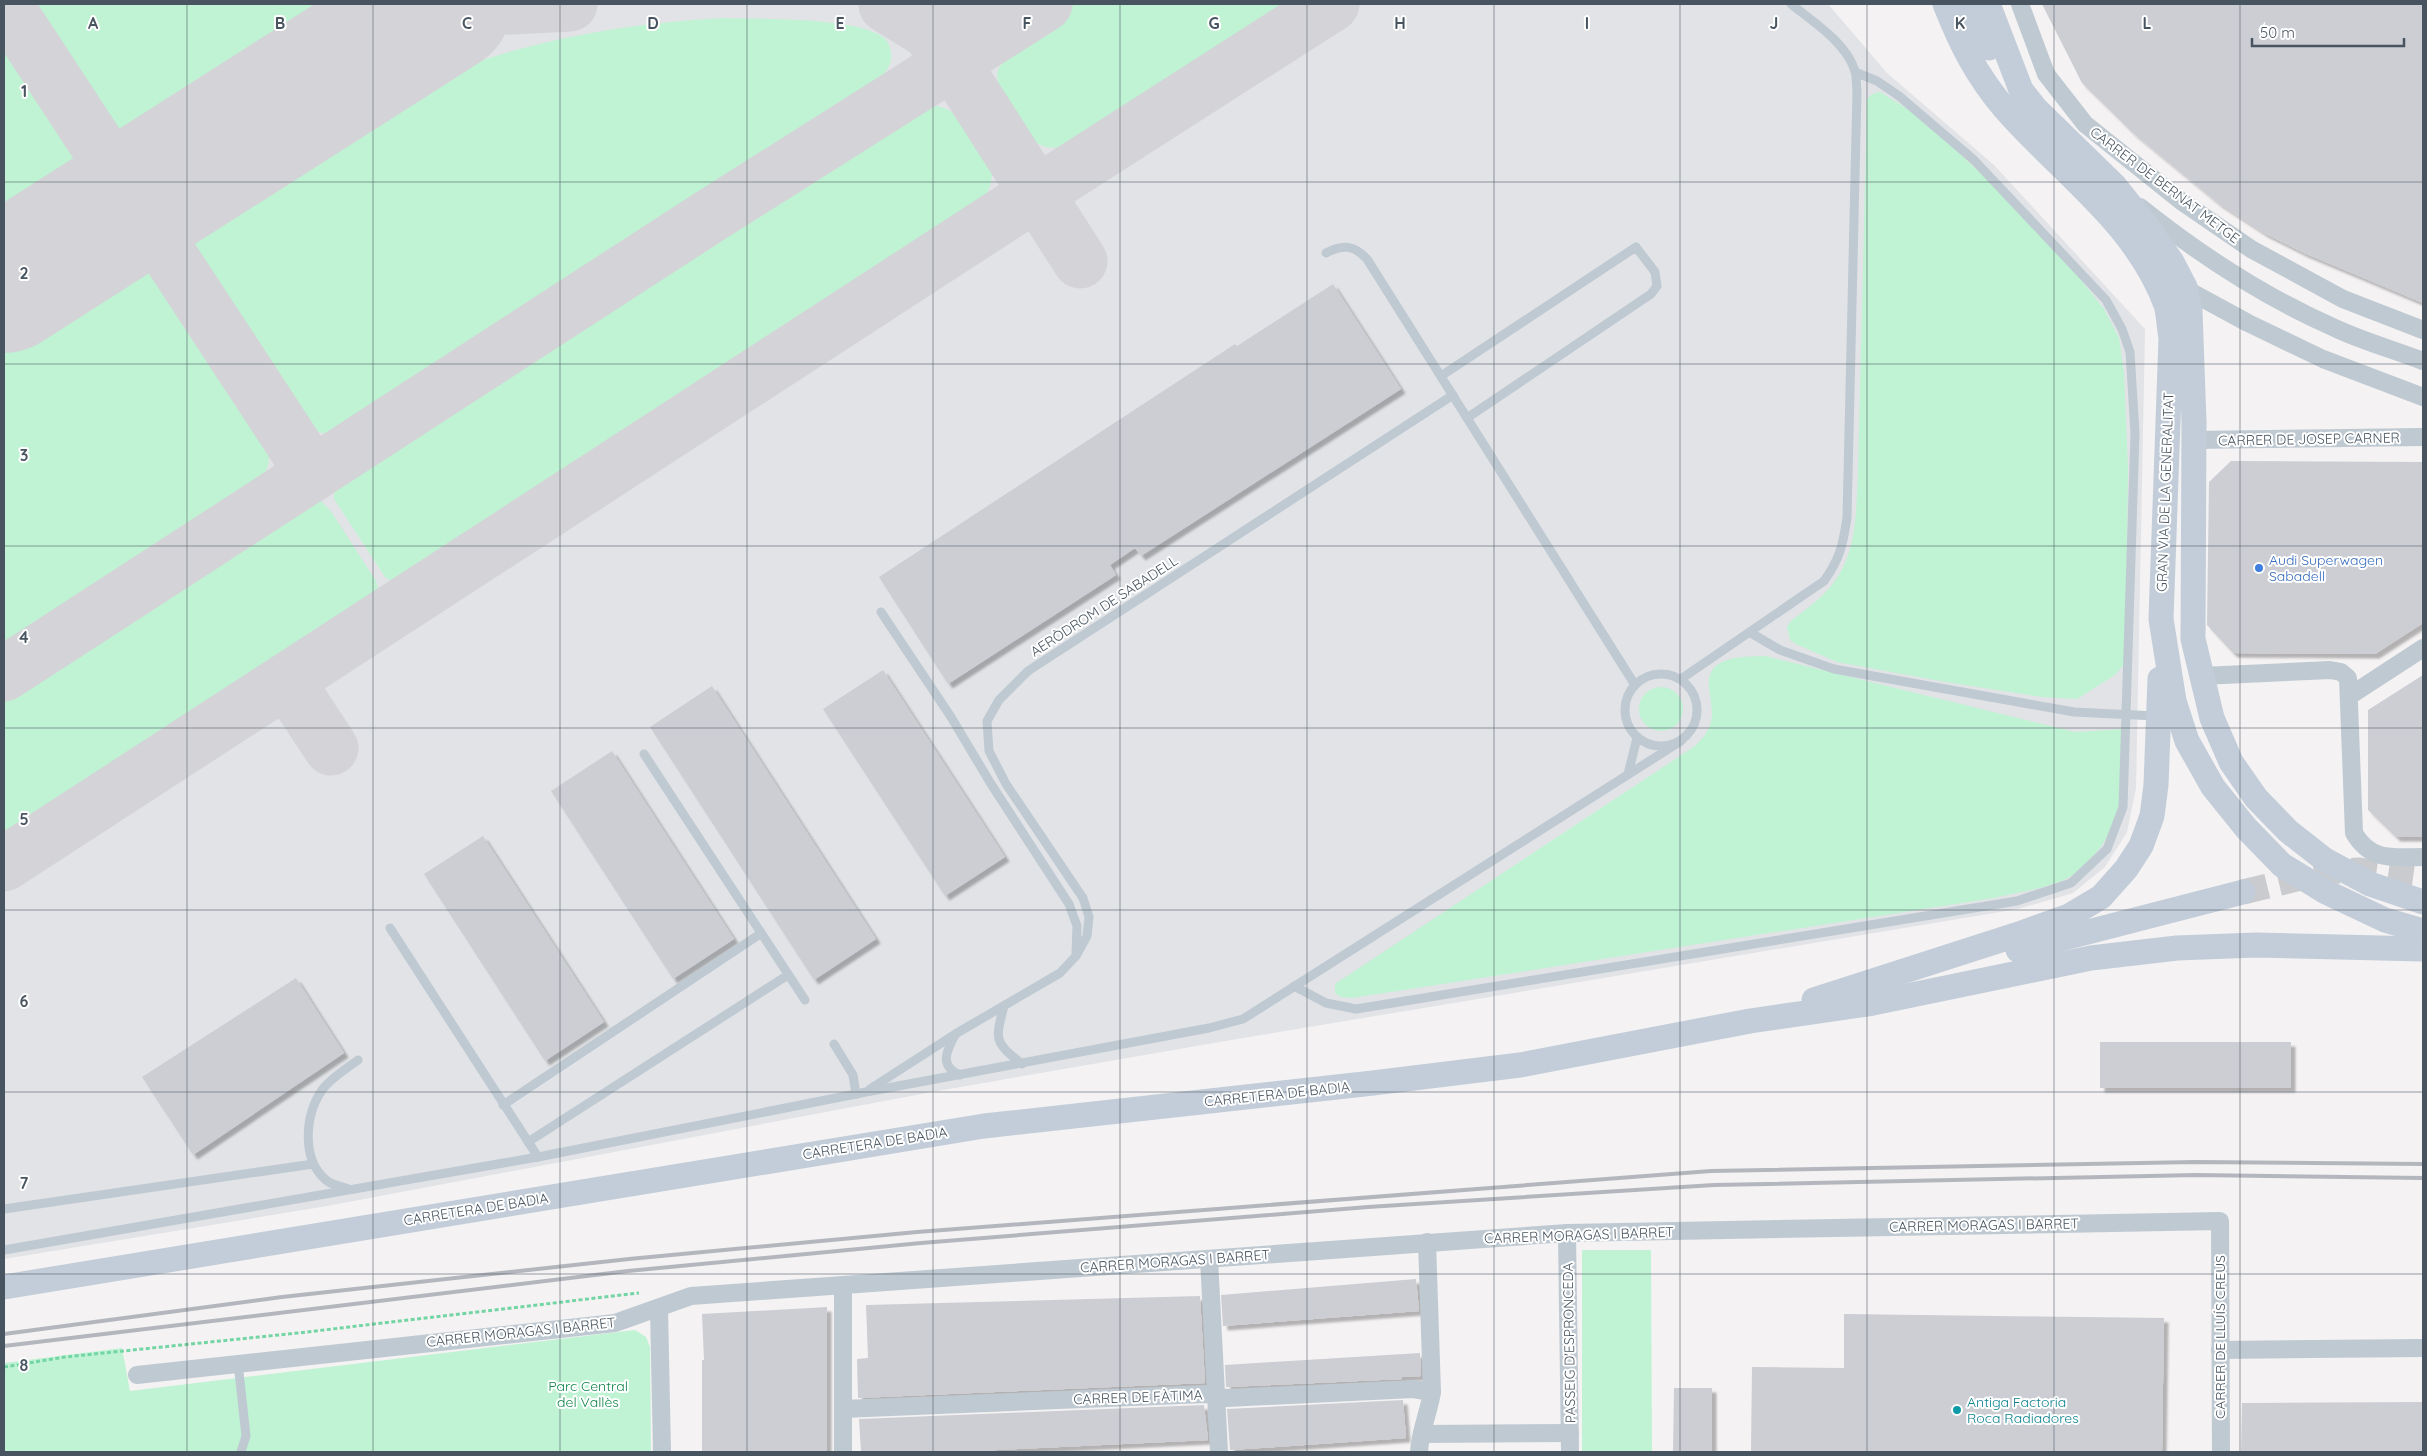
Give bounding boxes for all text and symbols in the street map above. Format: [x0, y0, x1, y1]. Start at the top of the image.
text: A [88, 13, 99, 33]
text: B [275, 13, 285, 33]
text: C [462, 13, 472, 33]
text: D [647, 13, 659, 33]
text: E [835, 13, 845, 33]
text: F [1023, 13, 1032, 33]
text: G [1208, 13, 1220, 33]
text: H [1394, 13, 1406, 33]
text: I [1585, 13, 1589, 33]
text: J [1770, 13, 1778, 33]
text: K [1955, 13, 1965, 33]
text: L [2143, 13, 2152, 33]
scale bar [2252, 15, 2404, 47]
text: 50 m [2260, 23, 2295, 42]
text: 1 [21, 81, 27, 101]
street label: CARRER DE BERNAT METGE [2087, 123, 2243, 247]
text: 2 [19, 263, 29, 283]
street label: GRAN VIA DE LA GENERALITAT [2153, 392, 2177, 592]
street label: CARRER DE JOSEP CARNER [2218, 428, 2400, 450]
text: 3 [20, 445, 28, 465]
street label: AERÒDROM DE SABADELL [1027, 551, 1182, 660]
place label: Audi Superwagen Sabadell [2269, 551, 2383, 585]
marker: Audi Superwagen Sabadell [2253, 562, 2265, 574]
text: 4 [19, 627, 29, 647]
text: 5 [19, 809, 29, 829]
text: 6 [20, 991, 29, 1011]
street label: CARRETERA DE BADIA [1203, 1077, 1351, 1111]
street label: CARRETERA DE BADIA [801, 1123, 949, 1163]
text: 7 [20, 1173, 29, 1193]
street label: CARRETERA DE BADIA [402, 1189, 550, 1229]
street label: CARRER MORAGAS I BARRET [1889, 1214, 2079, 1236]
street label: CARRER MORAGAS I BARRET [1484, 1223, 1674, 1247]
street label: CARRER MORAGAS I BARRET [1080, 1245, 1270, 1277]
street label: CARRER DE LLUÍS CREUS [2211, 1255, 2229, 1419]
street label: PASSEIG D'ESPRONCEDA [1559, 1262, 1579, 1424]
street label: CARRER MORAGAS I BARRET [426, 1313, 616, 1351]
text: 8 [20, 1355, 29, 1375]
park label: Parc Central del Vallès [548, 1377, 628, 1411]
street label: CARRER DE FÀTIMA [1073, 1386, 1203, 1408]
place label: Antiga Factoria Roca Radiadores [1967, 1393, 2079, 1427]
marker: Antiga Factoria Roca Radiadores [1951, 1404, 1963, 1416]

